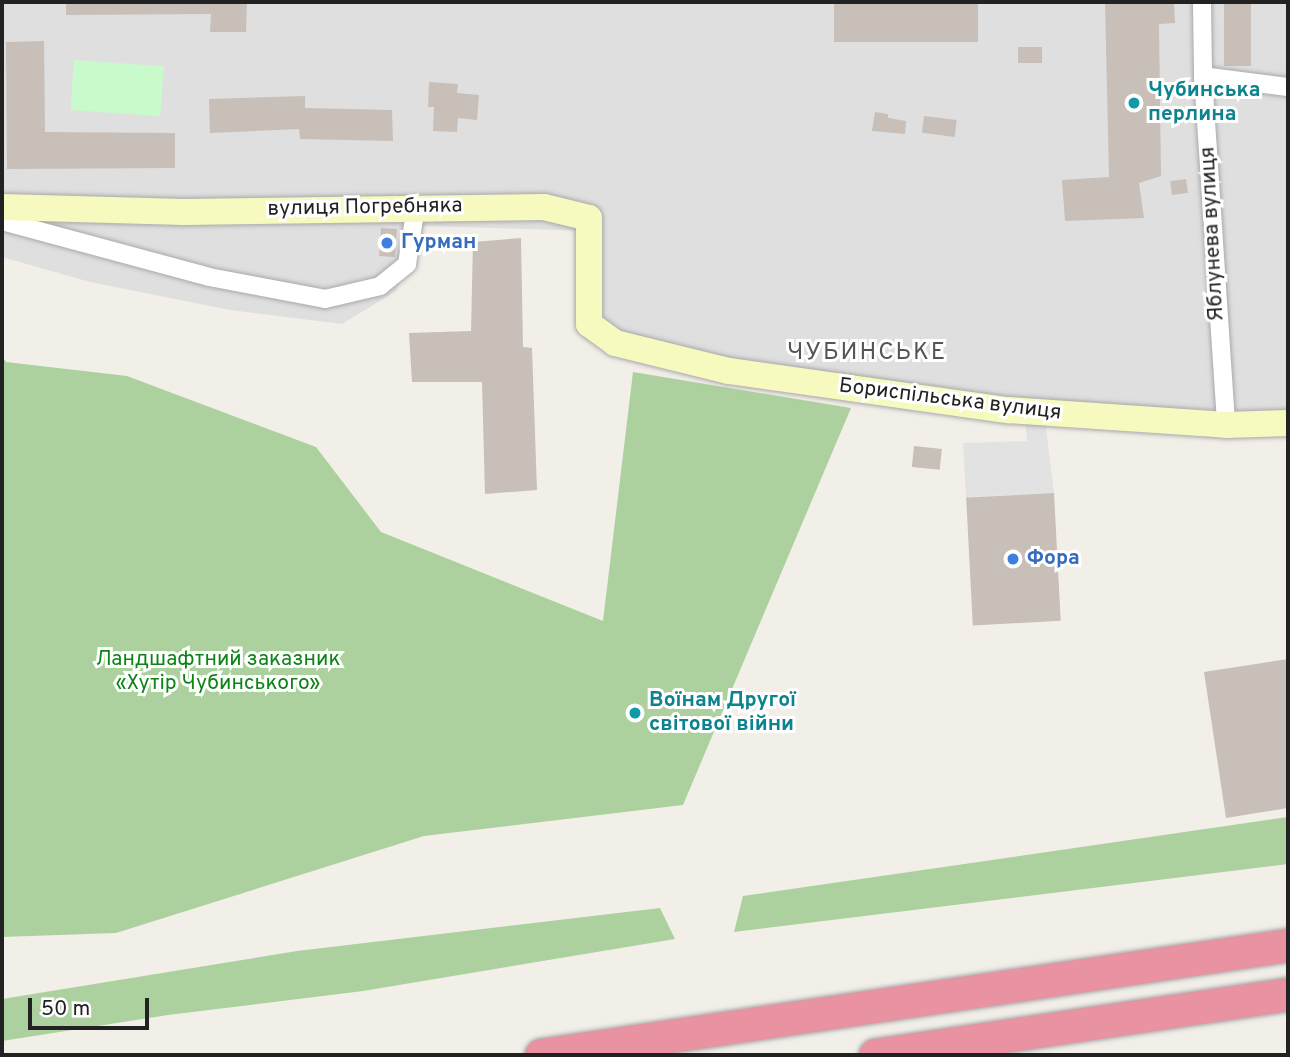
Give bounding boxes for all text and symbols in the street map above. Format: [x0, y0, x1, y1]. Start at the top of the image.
place label: Чубинська перлина [1148, 78, 1260, 128]
marker: Чубинська перлина [1126, 95, 1142, 111]
street label: Яблунева вулиця [1196, 146, 1230, 322]
street label: вулиця Погребняка [267, 194, 463, 222]
place label: Гурман [401, 230, 476, 256]
marker: Гурман [379, 235, 395, 251]
district label: ЧУБИНСЬКЕ [788, 340, 946, 368]
street label: Бориспільська вулиця [837, 374, 1063, 426]
place label: Фора [1027, 546, 1080, 572]
marker: Фора [1005, 551, 1021, 567]
park label: Ландшафтний заказник «Хутір Чубинського» [96, 647, 340, 697]
place label: Воїнам Другої світової війни [649, 688, 796, 738]
marker: Воїнам Другої світової війни [627, 705, 643, 721]
scale bar [32, 984, 152, 1028]
text: 50 m [41, 996, 90, 1023]

